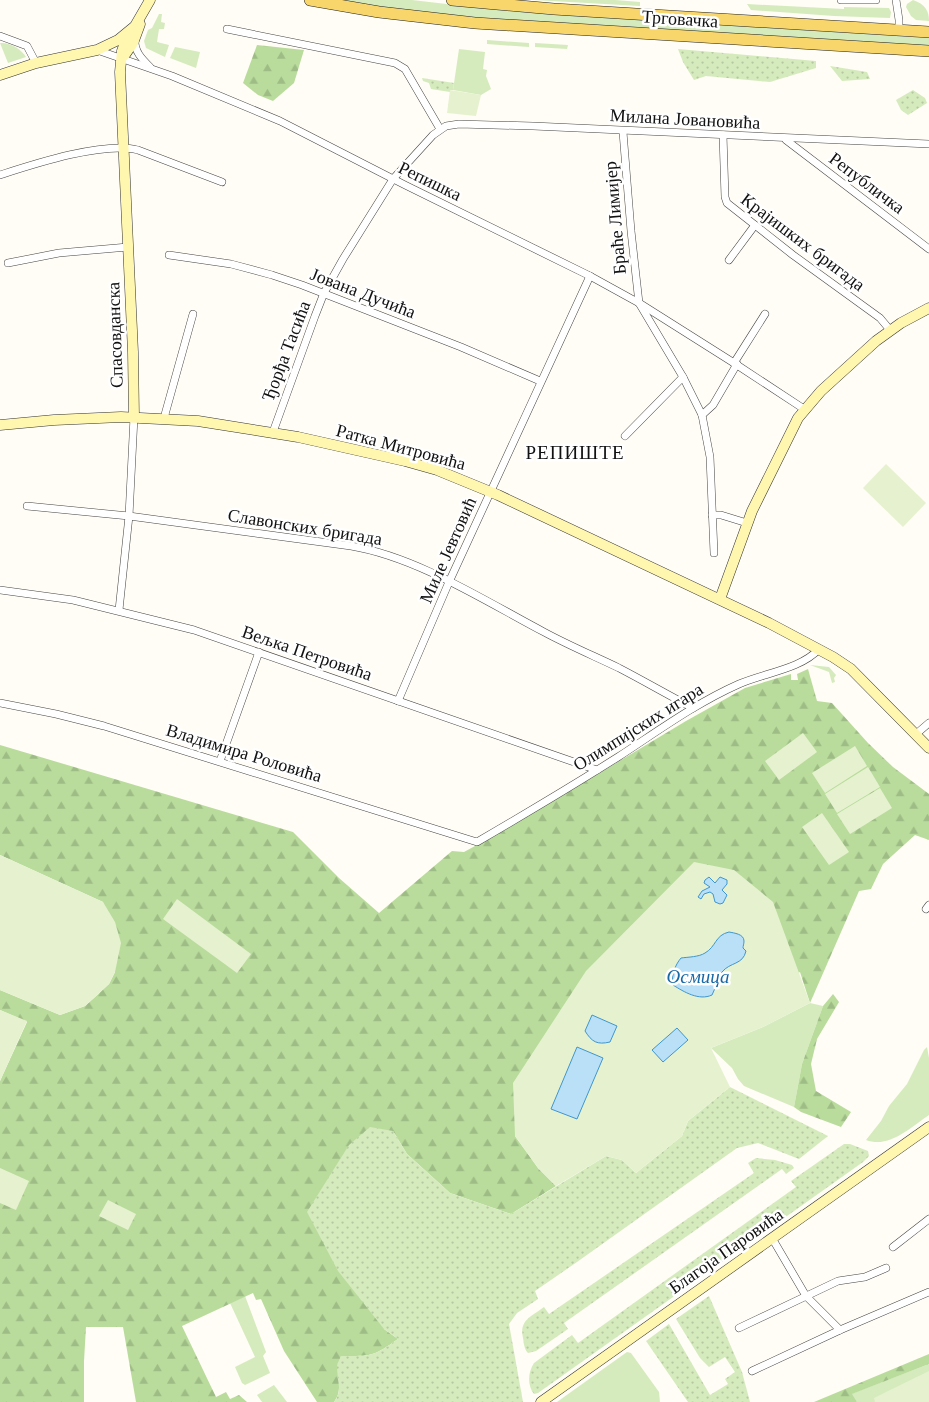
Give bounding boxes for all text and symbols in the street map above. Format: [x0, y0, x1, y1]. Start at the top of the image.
street label: Трговачка [641, 6, 719, 32]
street label: Милана Јовановића [609, 105, 761, 133]
street label: Републичка [825, 148, 909, 218]
street label: Репишка [395, 157, 465, 205]
street label: Браће Лимијер [600, 161, 630, 275]
street label: Крајишких бригада [737, 189, 869, 295]
street label: Јована Дучића [307, 264, 419, 322]
street label: Спасовданска [103, 282, 127, 388]
street label: Ђорђа Тасића [258, 298, 314, 404]
street label: Ратка Митровића [334, 420, 468, 474]
district label: РЕПИШТЕ [526, 442, 625, 463]
street label: Миле Јевтовић [416, 494, 480, 606]
street label: Славонских бригада [226, 505, 384, 549]
street label: Вељка Петровића [239, 621, 375, 685]
street label: Олимпијских игара [569, 679, 707, 775]
street label: Владимира Роловића [164, 720, 324, 786]
water label: Осмица [666, 966, 730, 987]
street label: Благоја Паровића [665, 1204, 787, 1298]

